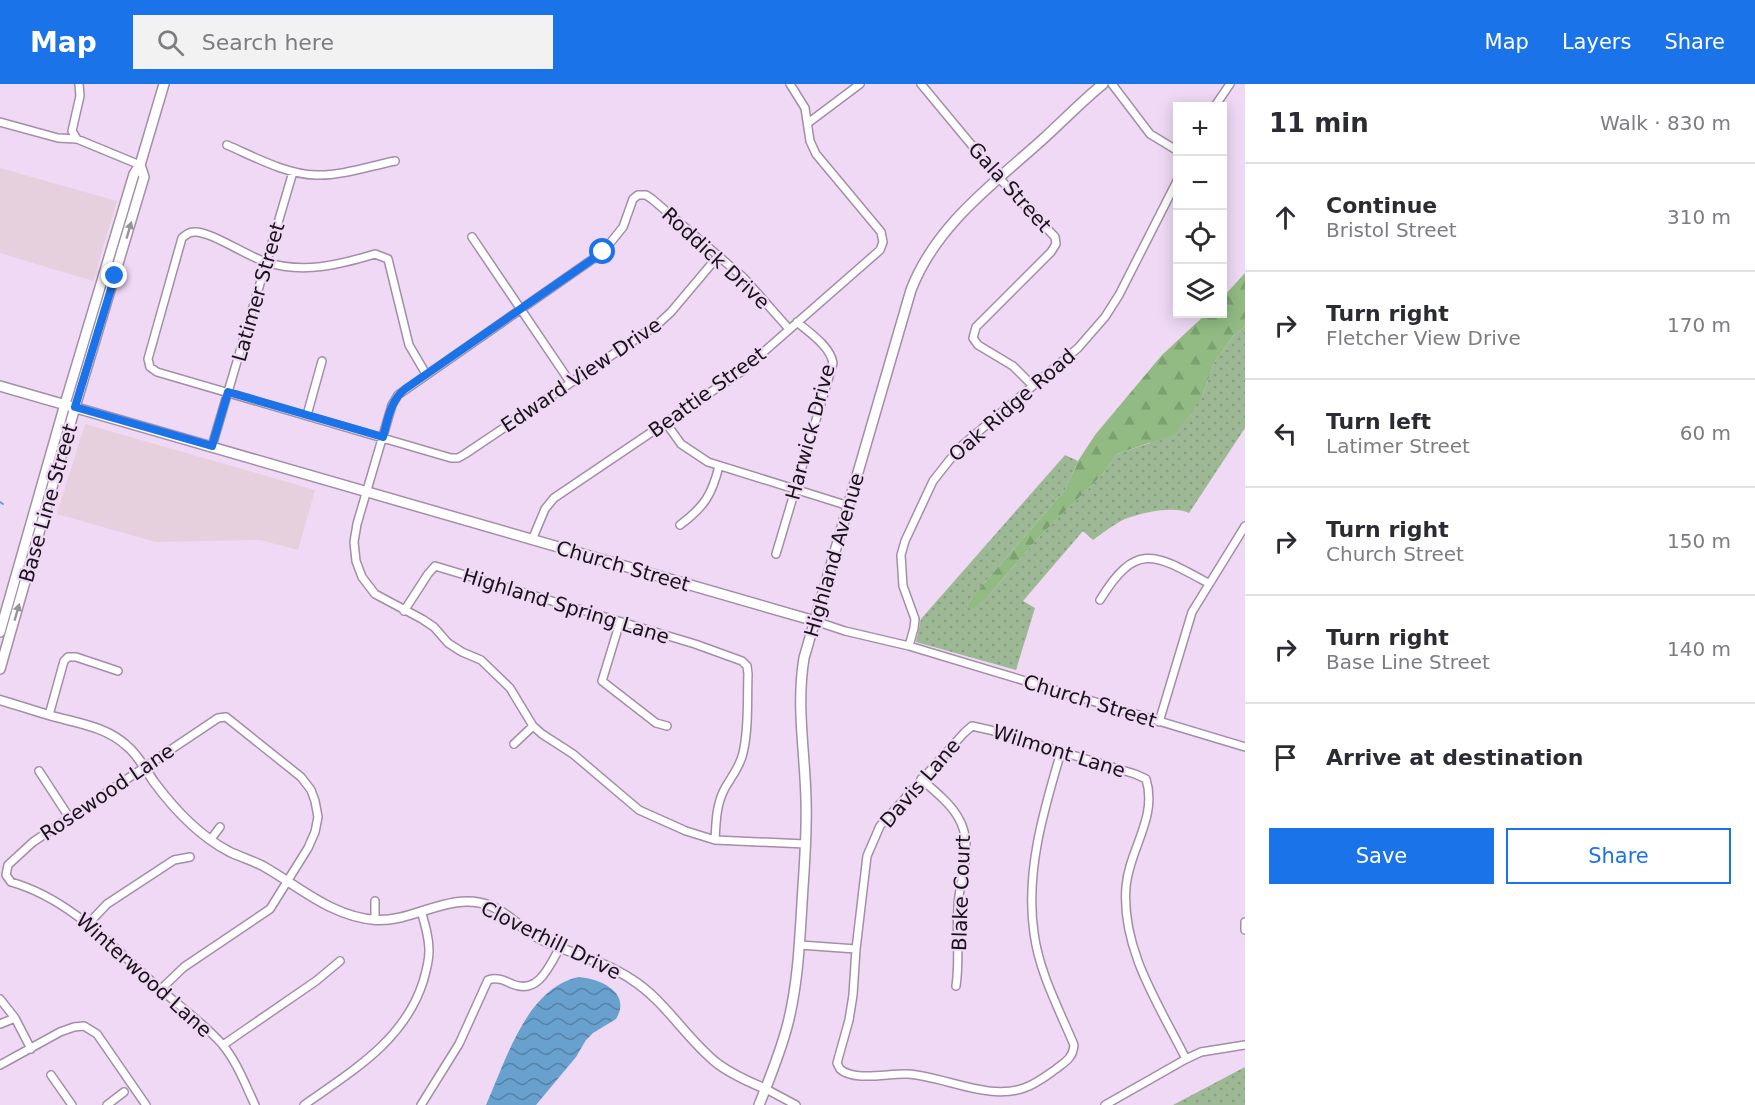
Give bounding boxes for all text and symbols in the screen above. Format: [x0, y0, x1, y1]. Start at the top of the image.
search box [133, 15, 553, 69]
text: Map [30, 26, 97, 59]
icon: search [154, 26, 187, 59]
text: Search here [202, 30, 334, 55]
text: Map [1485, 30, 1529, 54]
text: Layers [1562, 30, 1631, 54]
text: Share [1664, 30, 1725, 54]
map controls [1173, 102, 1227, 318]
button: + [1173, 102, 1227, 156]
text: 11 min [1269, 108, 1369, 138]
text: Walk · 830 m [1600, 111, 1731, 135]
street label: Gala Street [963, 137, 1057, 237]
button: − [1173, 156, 1227, 210]
text: Continue [1326, 193, 1437, 218]
icon: ahead [1269, 201, 1302, 234]
street label: Roddick Drive [657, 202, 775, 314]
text: 310 m [1667, 205, 1731, 229]
button: locate [1173, 210, 1227, 264]
text: Bristol Street [1326, 218, 1457, 242]
street label: Latimer Street [227, 219, 289, 364]
one-way arrow [125, 221, 134, 239]
route start [589, 238, 615, 264]
route end [101, 262, 127, 288]
button: layers [1173, 264, 1227, 318]
text: Turn right [1326, 301, 1449, 326]
icon: right [1269, 309, 1302, 342]
street label: Edward View Drive [496, 312, 666, 438]
text: 170 m [1667, 313, 1731, 337]
text: Fletcher View Drive [1326, 326, 1521, 350]
street label: Beattie Street [644, 341, 770, 443]
street label: Oak Ridge Road [944, 344, 1080, 466]
street label: Harwick Drive [780, 361, 840, 503]
text: Turn left [1326, 409, 1431, 434]
icon: left [1269, 417, 1302, 450]
street label: Base Line Street [14, 421, 82, 585]
text: 60 m [1680, 421, 1731, 445]
text: Latimer Street [1326, 434, 1470, 458]
street label: Highland Avenue [799, 470, 869, 640]
text: Turn right [1326, 517, 1449, 542]
icon: right [1269, 525, 1302, 558]
text: 150 m [1667, 529, 1731, 553]
street label: Church Street [553, 535, 693, 597]
text: Church Street [1326, 542, 1464, 566]
street label: Highland Spring Lane [460, 563, 672, 649]
one-way arrow [13, 603, 22, 621]
text: Turn right [1326, 625, 1449, 650]
icon: right [1269, 633, 1302, 666]
text: 140 m [1667, 637, 1731, 661]
text: Base Line Street [1326, 650, 1490, 674]
street label: Church Street [1021, 669, 1160, 733]
street label: Wilmont Lane [990, 719, 1128, 783]
street label: Davis Lane [875, 734, 965, 832]
street label: Rosewood Lane [36, 738, 178, 846]
icon: arrive [1269, 741, 1302, 774]
text: Arrive at destination [1326, 745, 1583, 770]
button: Save [1269, 828, 1494, 884]
button: Share [1506, 828, 1731, 884]
street label: Blake Court [947, 834, 975, 951]
street label: Cloverhill Drive [477, 896, 625, 984]
street label: Winterwood Lane [71, 908, 217, 1042]

